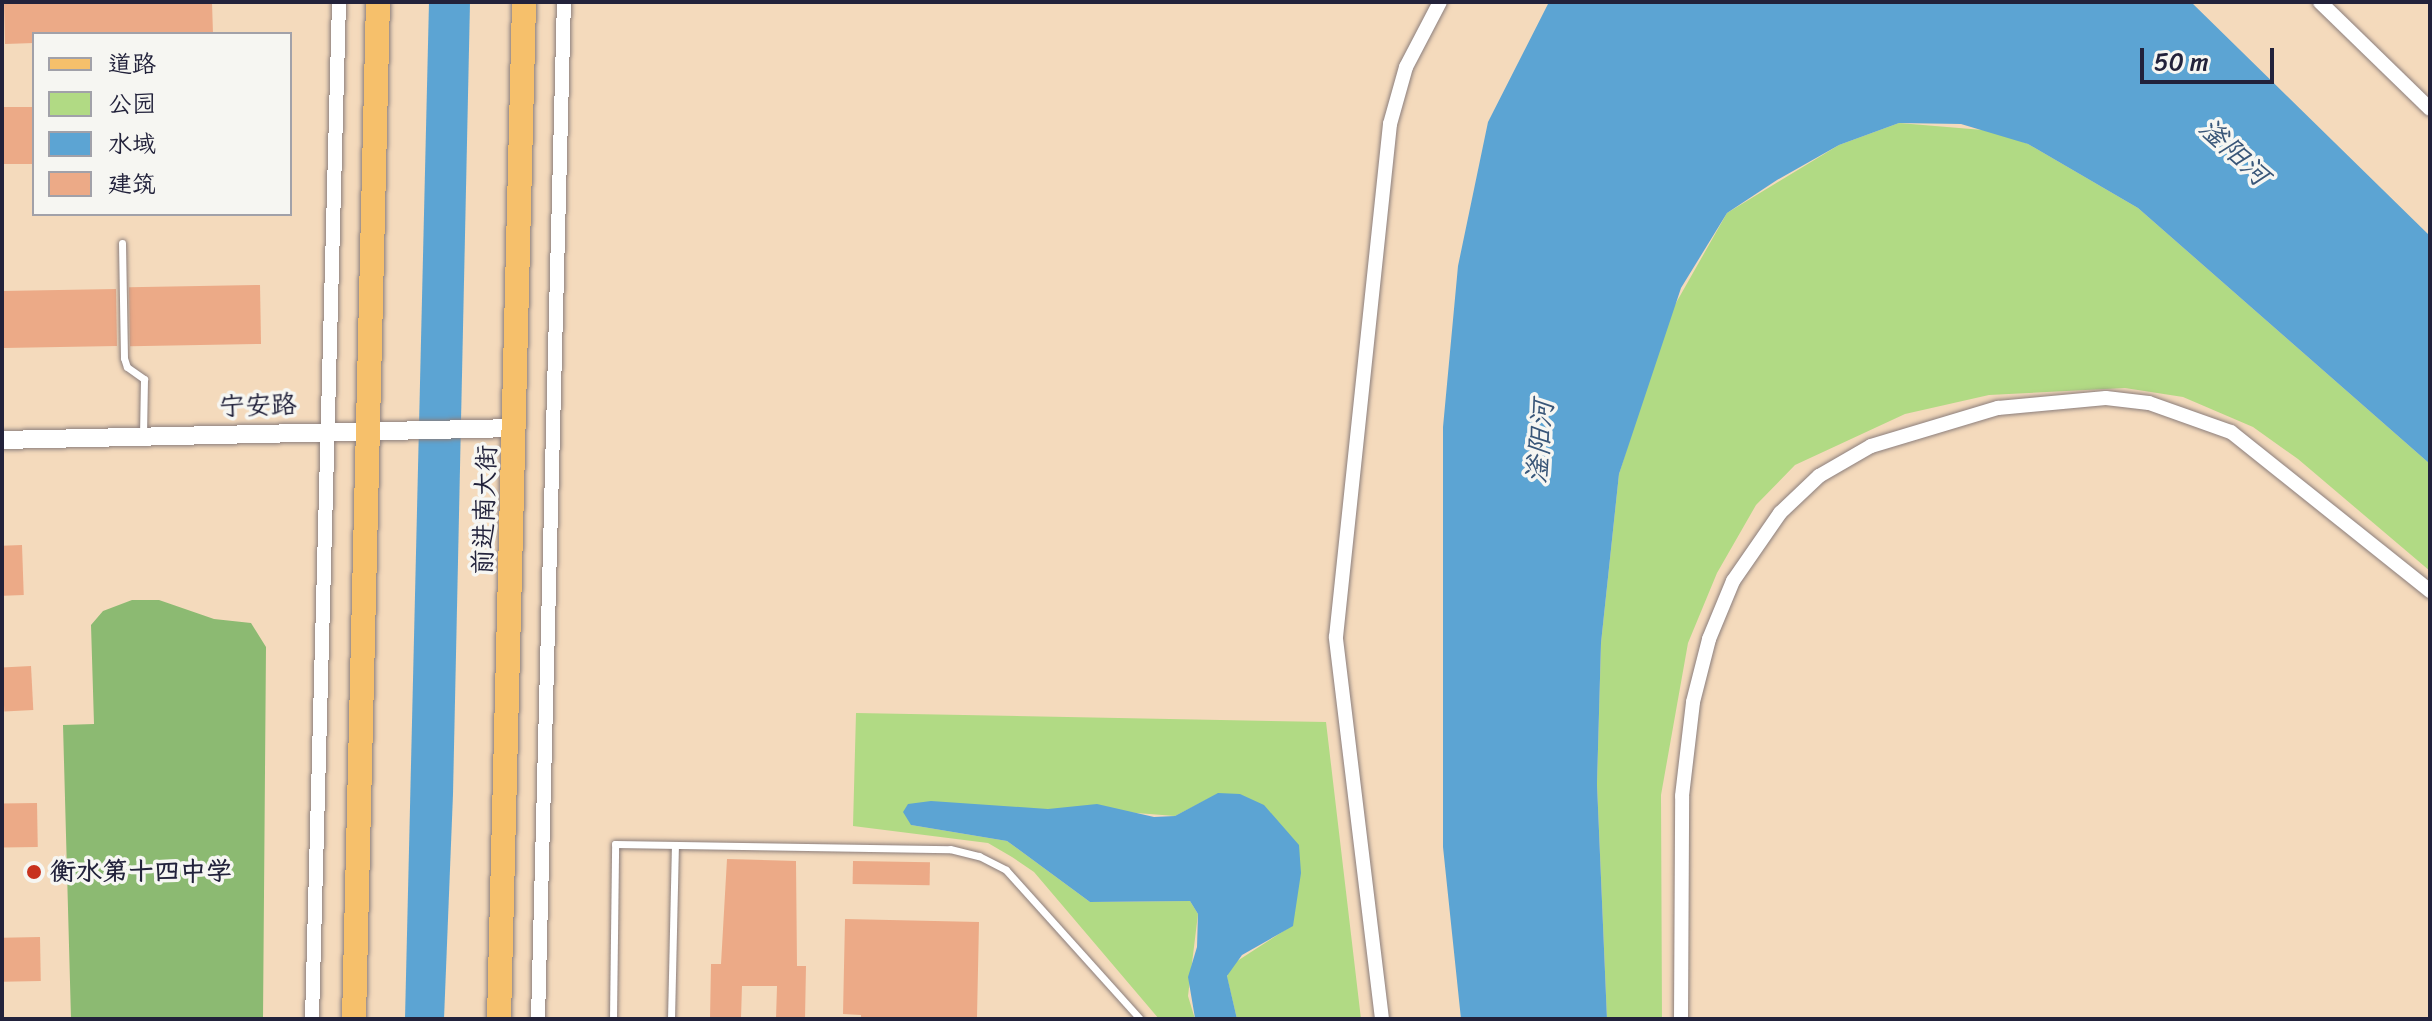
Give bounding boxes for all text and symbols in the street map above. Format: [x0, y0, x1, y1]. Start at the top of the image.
legend [32, 32, 292, 216]
scale bar [2144, 32, 2278, 82]
text: 50 m [2154, 41, 2209, 83]
text: 道路 [108, 43, 156, 85]
text: 公园 [108, 83, 156, 125]
water label: 滏阳河 [2192, 111, 2276, 193]
text: 水域 [108, 123, 156, 165]
text: 建筑 [108, 163, 156, 205]
street label: 宁安路 [218, 389, 298, 423]
water label: 滏阳河 [1520, 399, 1560, 485]
street label: 前进南大街 [467, 444, 503, 576]
place label: 衡水第十四中学 [50, 856, 232, 888]
marker: 衡水第十四中学 [25, 863, 43, 881]

